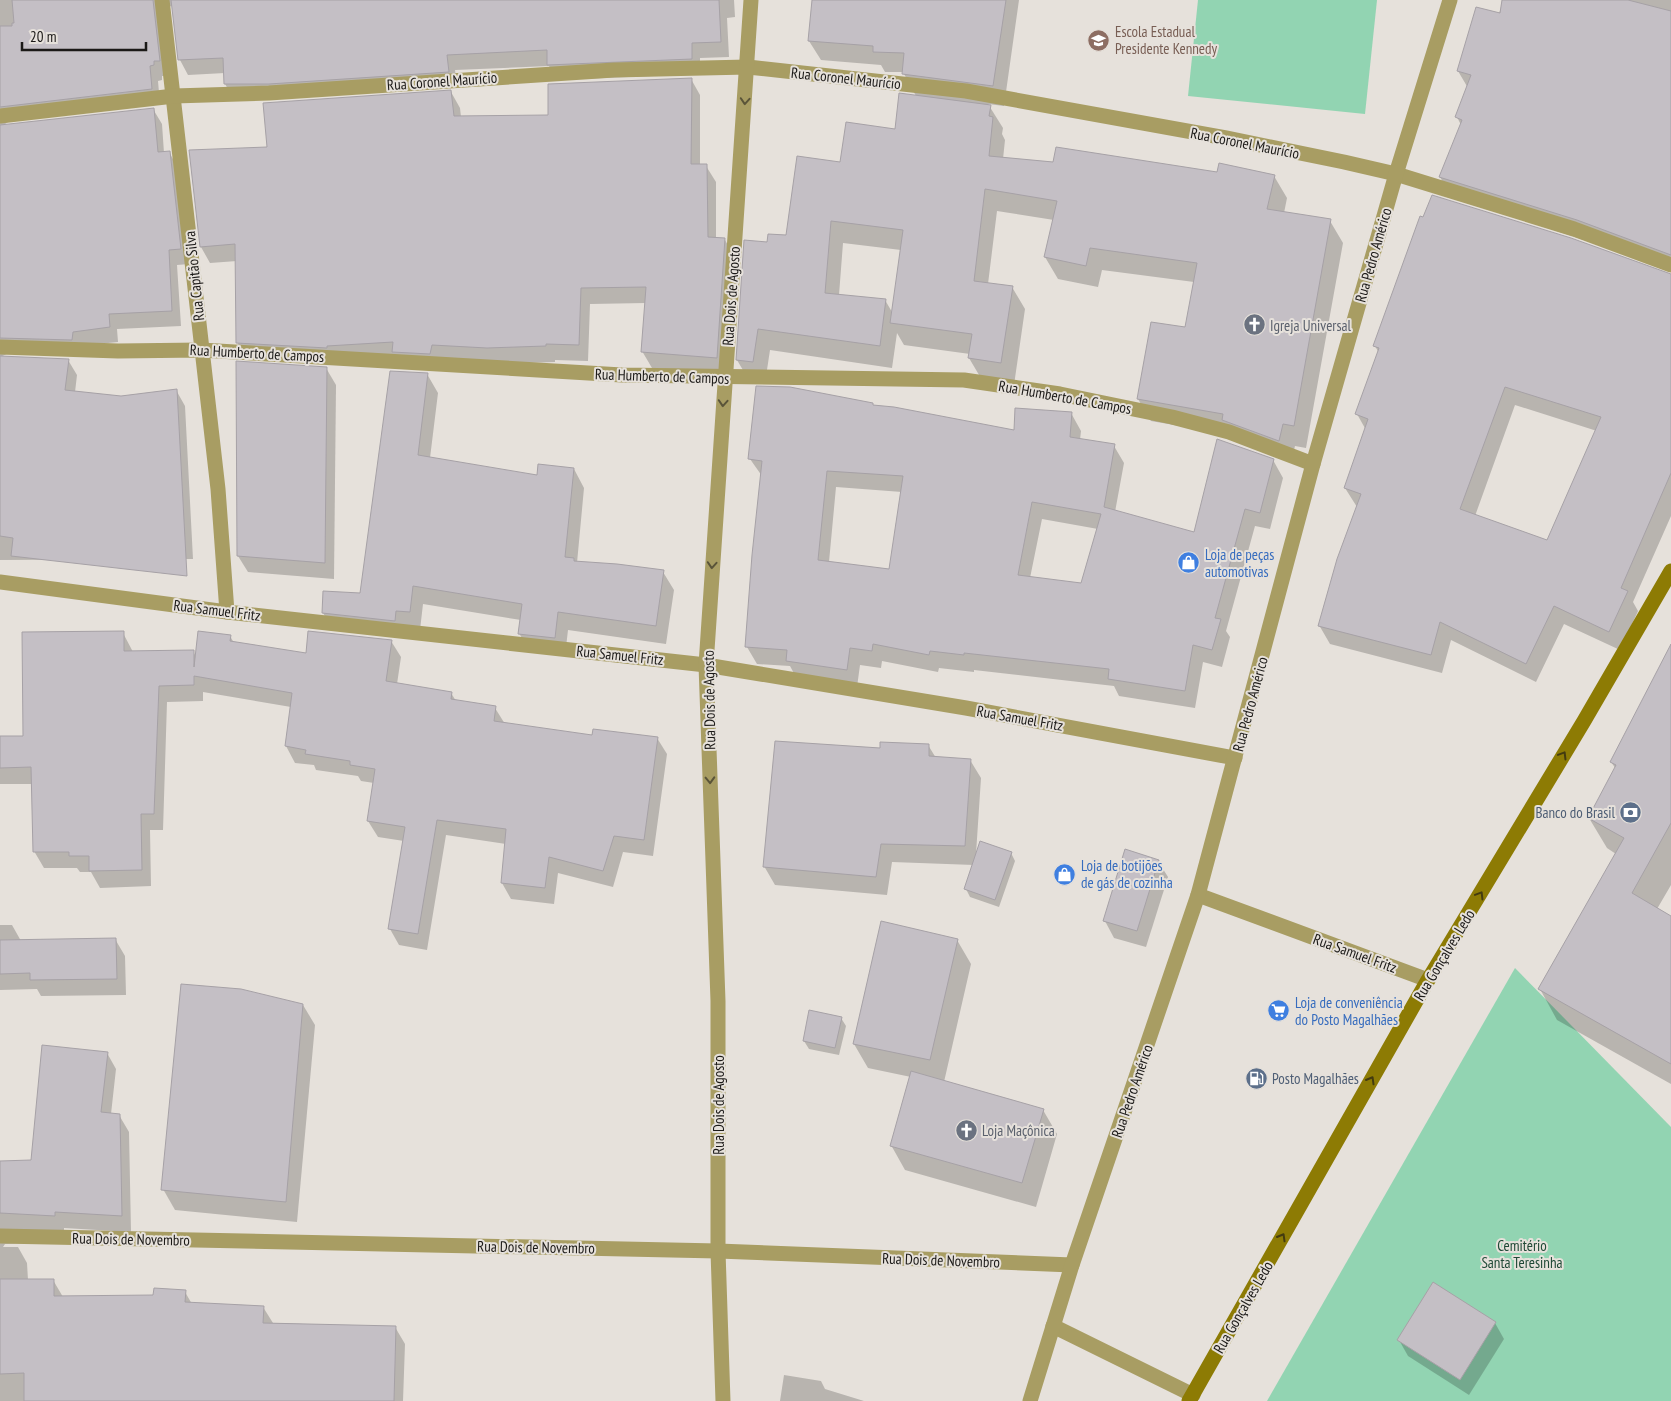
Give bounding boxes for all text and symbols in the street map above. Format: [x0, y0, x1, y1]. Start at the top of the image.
scale bar [22, 20, 146, 52]
place label: Escola Estadual Presidente Kennedy [1115, 22, 1218, 58]
text: 20 m [30, 27, 56, 46]
school or university icon: Escola Estadual Presidente Kennedy [1087, 28, 1111, 52]
street label: Rua Coronel Maurício [790, 63, 902, 93]
street label: Rua Coronel Maurício [386, 68, 498, 94]
one-way arrow [740, 97, 751, 105]
street label: Rua Coronel Maurício [1189, 123, 1301, 163]
street label: Rua Pedro Américo [1350, 206, 1396, 304]
street label: Rua Capitão Silva [180, 230, 208, 322]
street label: Rua Dois de Agosto [718, 246, 744, 346]
church icon: Igreja Universal [1242, 313, 1266, 337]
place label: Igreja Universal [1270, 316, 1352, 335]
street label: Rua Humberto de Campos [189, 340, 325, 366]
street label: Rua Humberto de Campos [594, 364, 730, 388]
street label: Rua Humberto de Campos [997, 376, 1133, 418]
one-way arrow [718, 399, 729, 407]
place label: Loja de peças automotivas [1205, 545, 1274, 581]
shop icon: Loja de peças automotivas [1177, 551, 1201, 575]
one-way arrow [707, 561, 718, 569]
street label: Rua Samuel Fritz [172, 595, 262, 625]
street label: Rua Samuel Fritz [575, 641, 665, 669]
street label: Rua Dois de Agosto [699, 650, 719, 750]
street label: Rua Pedro Américo [1228, 655, 1272, 753]
street label: Rua Samuel Fritz [975, 701, 1065, 735]
one-way arrow [1557, 752, 1567, 761]
one-way arrow [705, 776, 716, 784]
bank icon: Banco do Brasil [1619, 800, 1643, 824]
place label: Banco do Brasil [1535, 803, 1616, 822]
place label: Loja de botijões de gás de cozinha [1081, 856, 1173, 892]
shop icon: Loja de botijões de gás de cozinha [1053, 862, 1077, 886]
one-way arrow [1473, 891, 1483, 900]
street label: Rua Gonçalves Ledo [1409, 906, 1479, 1004]
street label: Rua Samuel Fritz [1311, 929, 1399, 977]
place label: Loja de conveniência do Posto Magalhães [1295, 993, 1403, 1029]
supermarket icon: Loja de conveniência do Posto Magalhães [1267, 999, 1291, 1023]
street label: Rua Pedro Américo [1107, 1042, 1157, 1140]
street label: Rua Dois de Agosto [709, 1055, 728, 1155]
fuel station icon: Posto Magalhães [1244, 1066, 1268, 1090]
place label: Posto Magalhães [1272, 1069, 1359, 1088]
one-way arrow [1365, 1077, 1375, 1086]
church icon: Loja Maçônica [954, 1118, 978, 1142]
place label: Loja Maçônica [982, 1121, 1055, 1140]
street label: Rua Dois de Novembro [72, 1228, 190, 1250]
one-way arrow [1276, 1233, 1286, 1242]
street label: Rua Dois de Novembro [477, 1236, 595, 1258]
park label: Cemitério Santa Teresinha [1481, 1236, 1563, 1272]
street label: Rua Dois de Novembro [882, 1248, 1000, 1272]
street label: Rua Gonçalves Ledo [1209, 1258, 1277, 1356]

